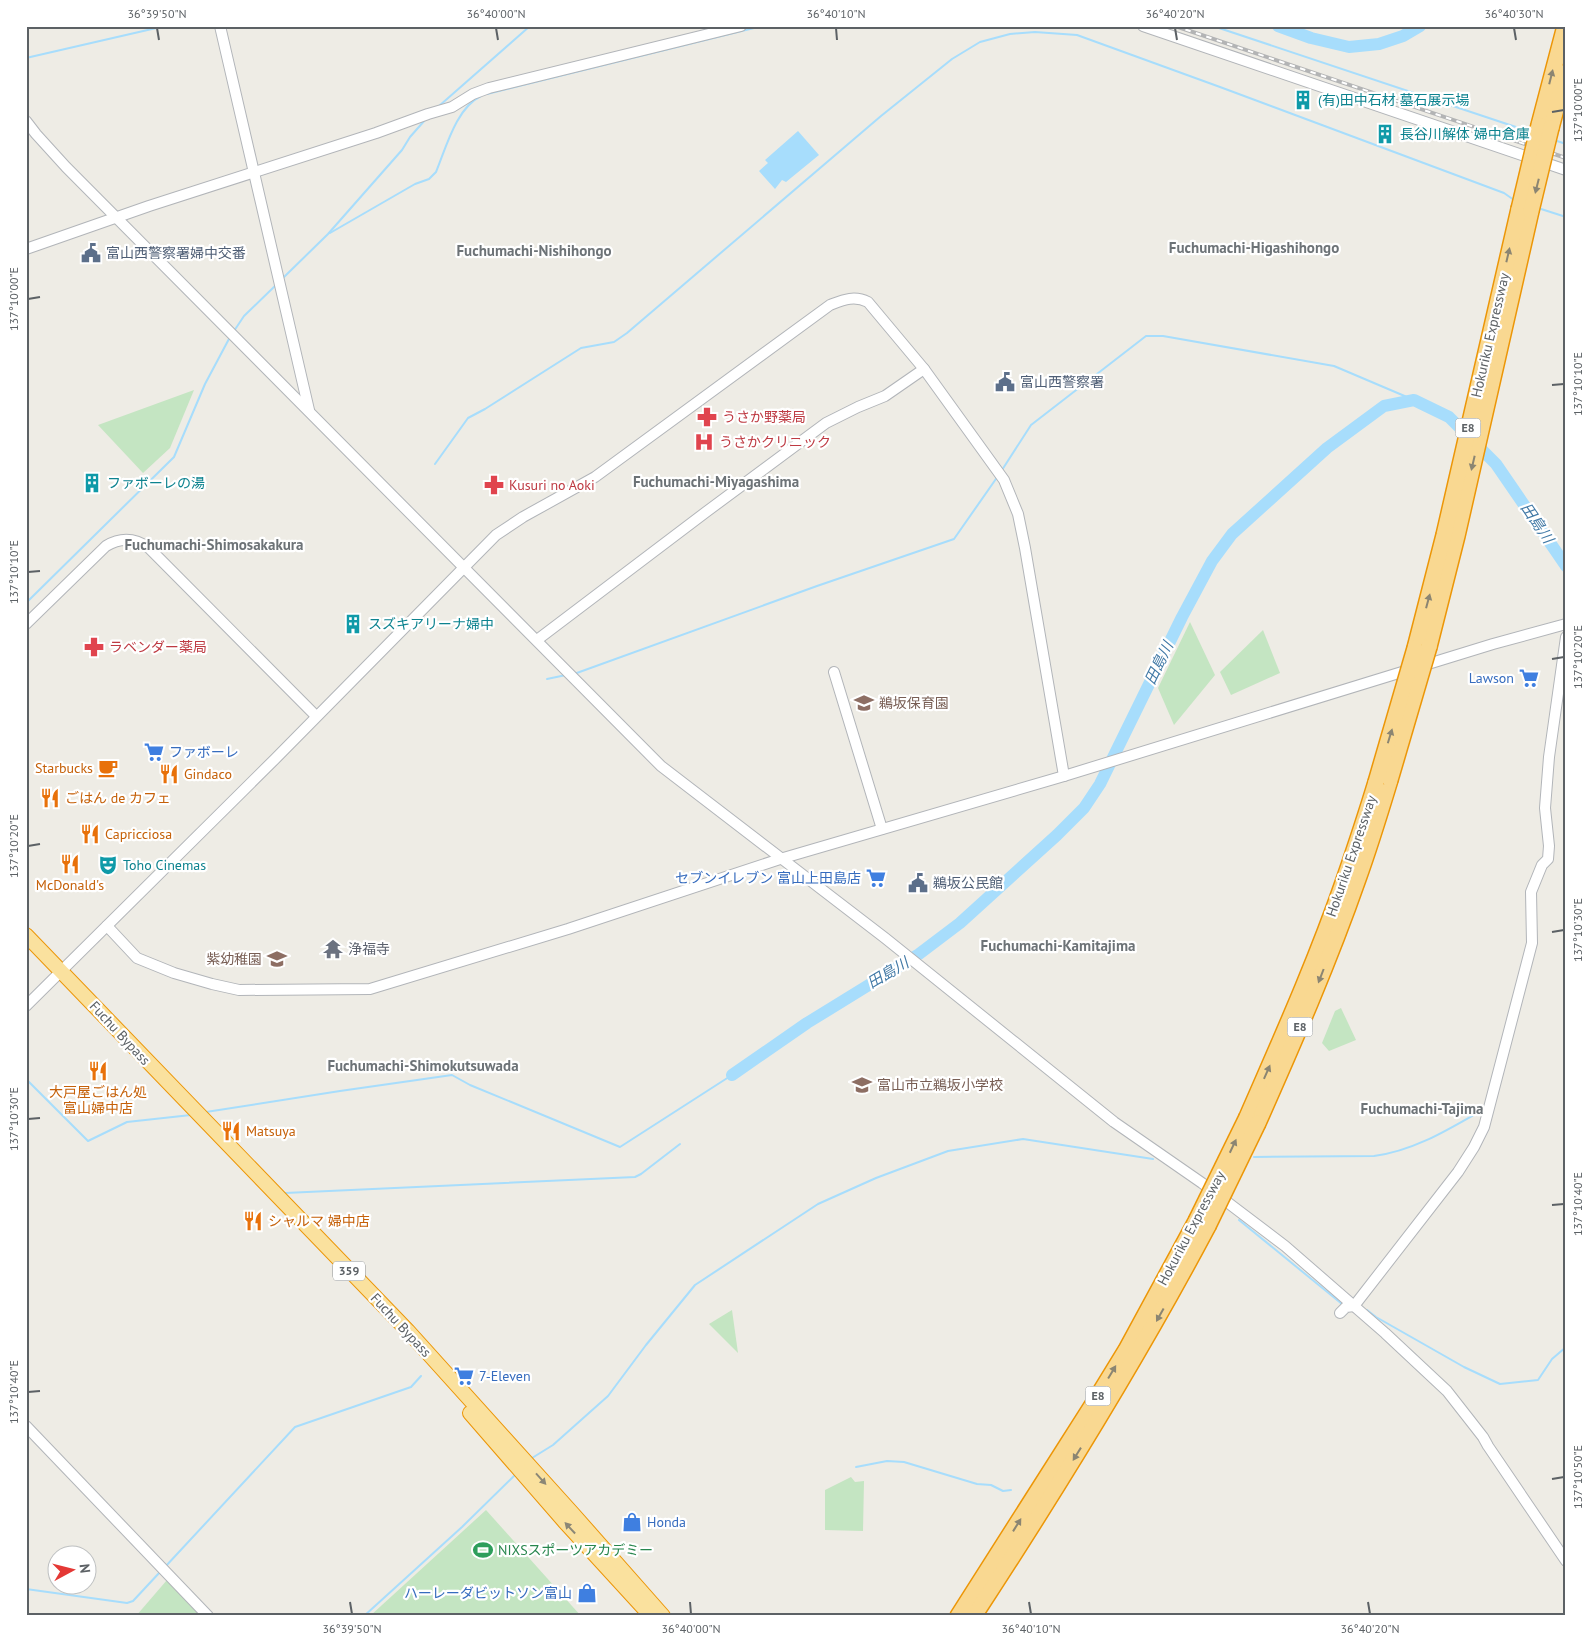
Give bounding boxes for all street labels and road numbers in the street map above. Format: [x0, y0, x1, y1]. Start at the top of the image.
street label: Hokuriku Expressway [1467, 270, 1513, 399]
road number: E8 [1456, 418, 1480, 438]
street label: Hokuriku Expressway [1322, 792, 1380, 919]
street label: Fuchu Bypass [86, 997, 154, 1069]
road number: E8 [1288, 1018, 1312, 1036]
street label: Hokuriku Expressway [1153, 1167, 1229, 1288]
road number: 359 [333, 1262, 365, 1280]
street label: Fuchu Bypass [367, 1289, 435, 1361]
road number: E8 [1086, 1386, 1110, 1405]

